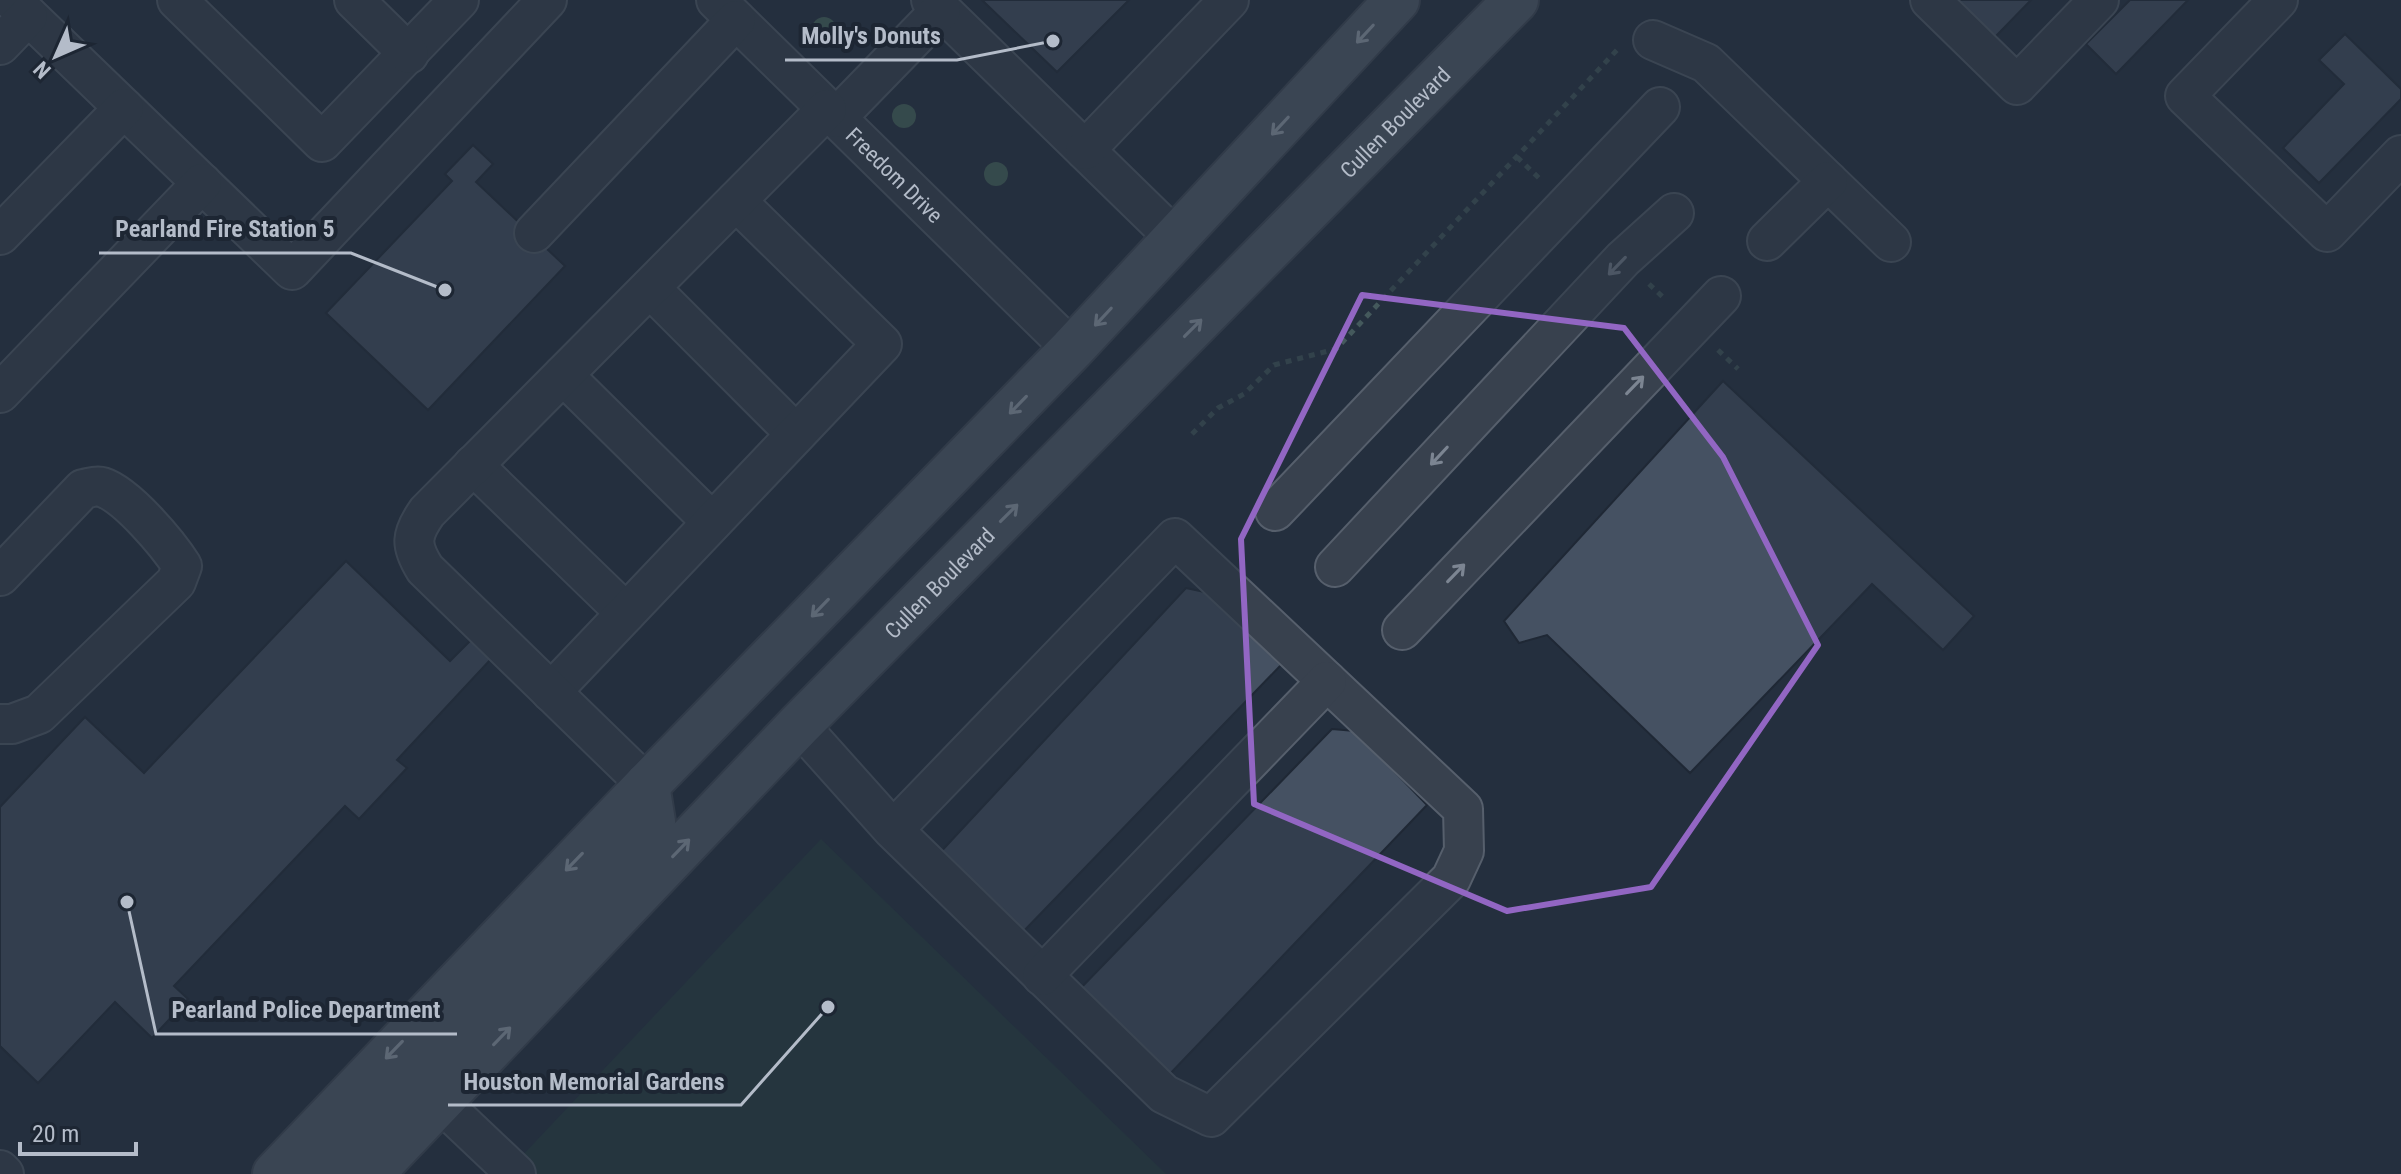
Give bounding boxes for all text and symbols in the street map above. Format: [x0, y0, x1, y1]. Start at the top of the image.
callout: Molly's Donuts [785, 12, 957, 60]
north arrow [16, 16, 96, 96]
text: Molly's Donuts [801, 22, 941, 50]
one-way arrow [1356, 24, 1374, 44]
text: N [29, 56, 56, 83]
street label: Cullen Boulevard [1335, 62, 1455, 183]
one-way arrow [1270, 116, 1289, 136]
street label: Freedom Drive [841, 123, 948, 228]
callout: Pearland Fire Station 5 [99, 205, 351, 253]
text: Pearland Fire Station 5 [115, 215, 335, 243]
one-way arrow [1608, 256, 1627, 276]
one-way arrow [1094, 306, 1112, 326]
one-way arrow [1183, 318, 1202, 338]
one-way arrow [1626, 375, 1645, 395]
one-way arrow [1009, 395, 1028, 414]
one-way arrow [1430, 446, 1449, 466]
one-way arrow [999, 504, 1019, 523]
street label: Cullen Boulevard [880, 523, 1000, 644]
one-way arrow [1446, 564, 1465, 583]
one-way arrow [810, 598, 829, 618]
one-way arrow [672, 838, 691, 858]
one-way arrow [564, 852, 583, 872]
callout: Pearland Police Department [156, 986, 457, 1034]
text: Pearland Police Department [172, 996, 440, 1024]
one-way arrow [493, 1027, 511, 1047]
one-way arrow [385, 1040, 404, 1059]
callout: Houston Memorial Gardens [448, 1057, 741, 1105]
text: Houston Memorial Gardens [463, 1068, 725, 1096]
scale bar [20, 1106, 136, 1156]
text: 20 m [32, 1120, 79, 1148]

